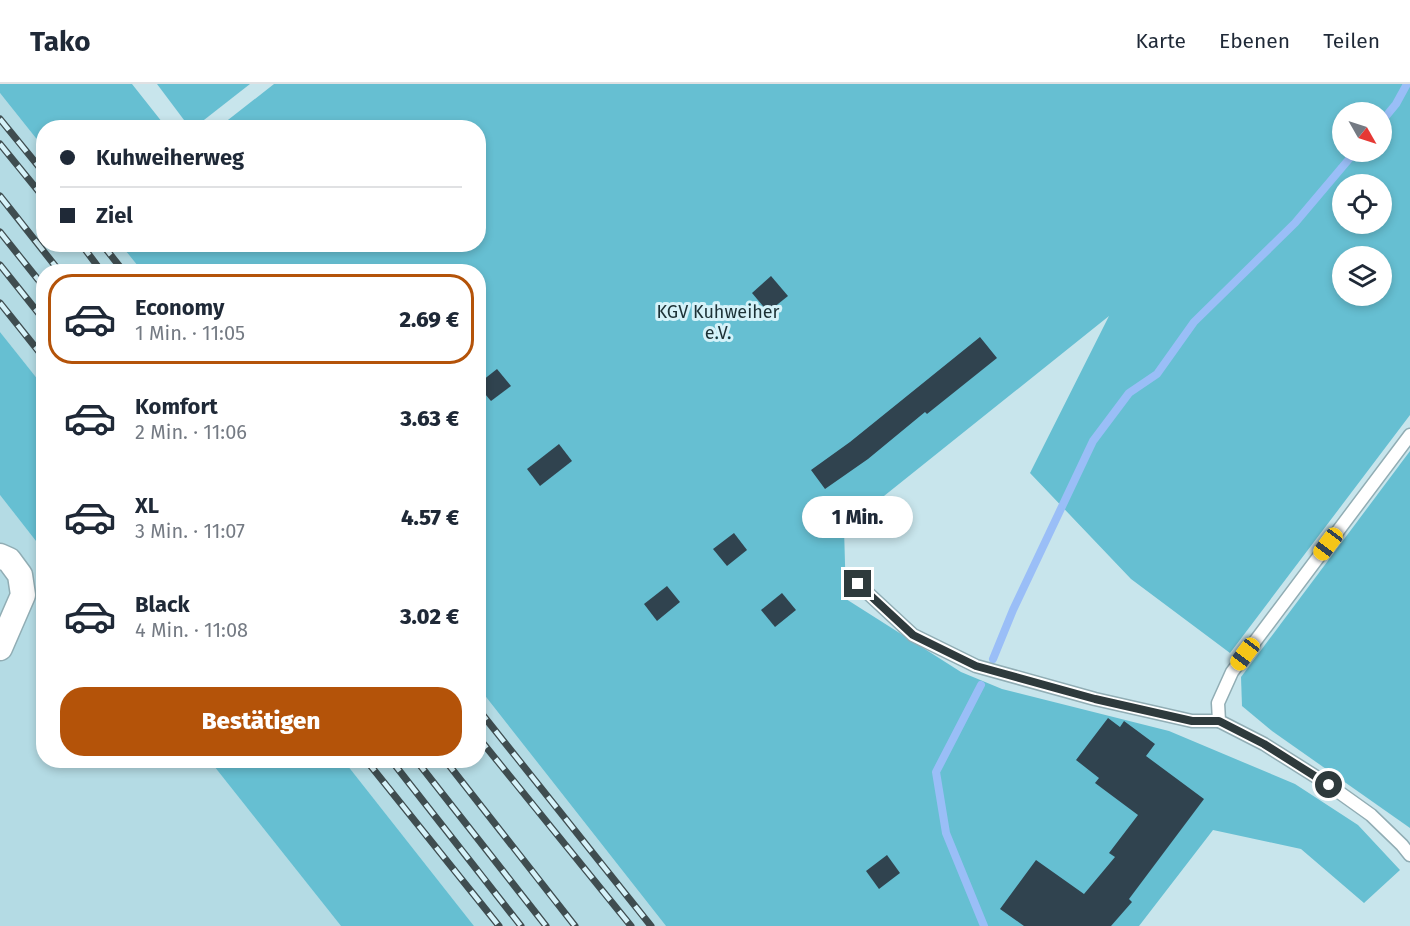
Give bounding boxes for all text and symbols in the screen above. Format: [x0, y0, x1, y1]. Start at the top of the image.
text: Tako [30, 25, 91, 58]
text: Karte [1135, 28, 1186, 54]
text: Ebenen [1219, 28, 1290, 54]
text: Teilen [1323, 28, 1380, 54]
north arrow [1332, 102, 1392, 162]
map controls [1332, 102, 1392, 306]
text: Kuhweiherweg [96, 144, 244, 171]
button: locate [1332, 174, 1392, 234]
text: Ziel [96, 202, 133, 229]
button: layers [1332, 246, 1392, 306]
icon: car [63, 292, 117, 346]
text: Economy [135, 294, 224, 321]
park label: KGV Kuhweiher e.V. [656, 301, 780, 344]
text: 2.69 € [399, 306, 459, 333]
text: 1 Min. · 11:05 [135, 321, 245, 345]
icon: car [63, 391, 117, 445]
text: Komfort [135, 393, 218, 420]
text: 3.63 € [400, 405, 459, 432]
text: 2 Min. · 11:06 [135, 420, 247, 444]
icon: car [63, 490, 117, 544]
text: XL [135, 492, 159, 519]
callout: 1 Min. [802, 497, 914, 539]
text: 4.57 € [401, 504, 459, 531]
text: 1 Min. [832, 505, 883, 529]
text: 3 Min. · 11:07 [135, 519, 245, 543]
car [1310, 524, 1346, 564]
route end [844, 570, 871, 597]
icon: car [63, 589, 117, 643]
text: Black [135, 591, 190, 618]
text: 3.02 € [400, 603, 459, 630]
text: 4 Min. · 11:08 [135, 618, 248, 642]
car [1227, 634, 1263, 674]
button: Bestätigen [60, 687, 462, 756]
route start [1315, 771, 1342, 798]

